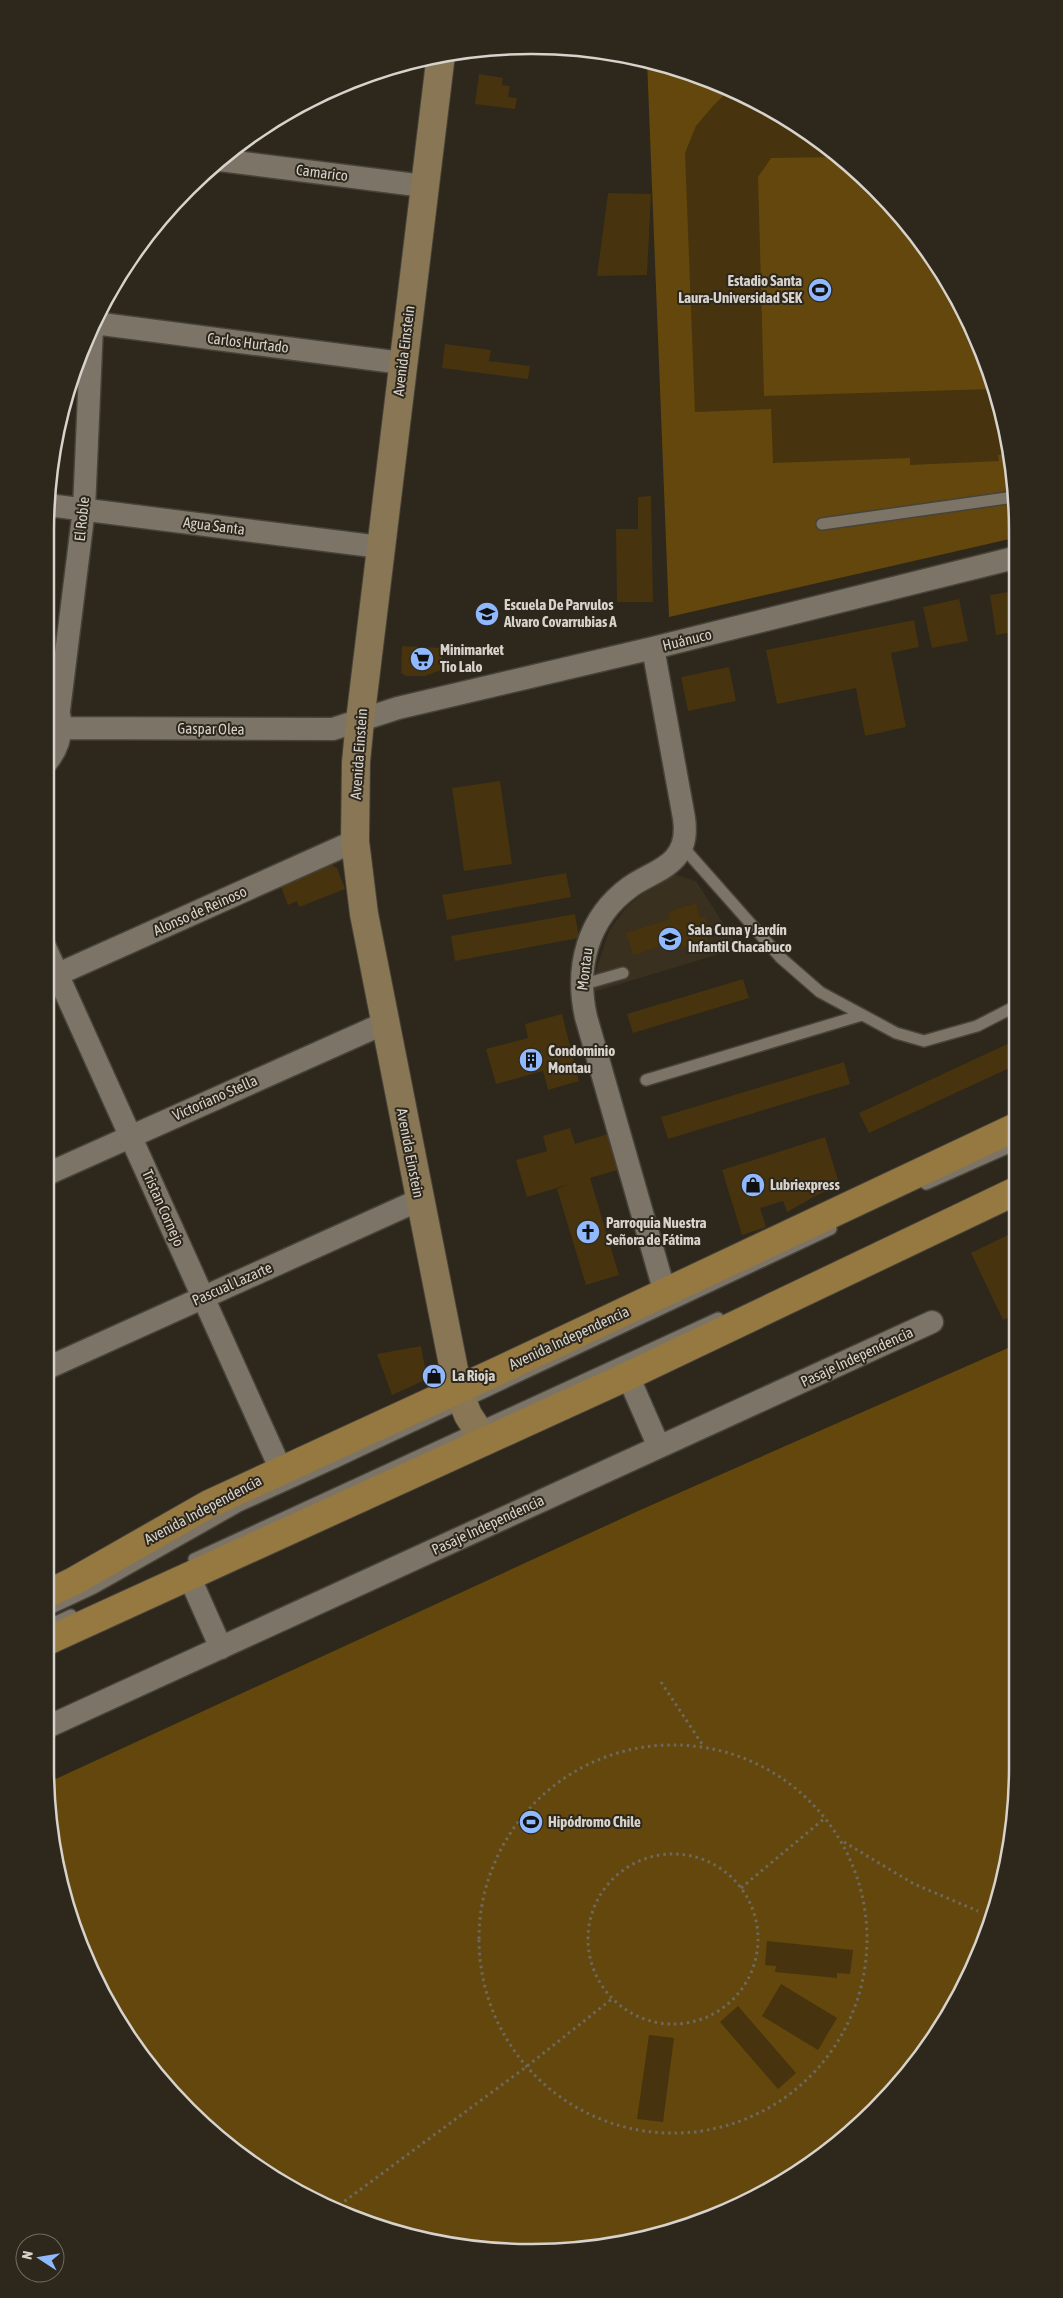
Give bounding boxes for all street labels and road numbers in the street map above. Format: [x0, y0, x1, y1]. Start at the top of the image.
street label: Camarico [295, 161, 349, 184]
street label: Avenida Einstein [390, 305, 417, 397]
street label: Carlos Hurtado [206, 329, 290, 356]
street label: El Roble [71, 496, 92, 542]
street label: Agua Santa [182, 513, 246, 538]
street label: Huánuco [661, 625, 713, 654]
street label: Avenida Einstein [347, 708, 370, 800]
street label: Gaspar Olea [177, 719, 245, 738]
street label: Alonso de Reinoso [151, 882, 249, 939]
street label: Montau [573, 947, 596, 991]
street label: Victoriano Stella [170, 1071, 260, 1124]
street label: Avenida Einstein [393, 1107, 428, 1199]
street label: Tristan Cornejo [139, 1167, 188, 1249]
street label: Pascual Lazarte [189, 1258, 274, 1309]
street label: Avenida Independencia [506, 1302, 632, 1373]
street label: Pasaje Independencia [798, 1323, 916, 1390]
street label: Avenida Independencia [141, 1471, 264, 1548]
street label: Pasaje Independencia [429, 1491, 547, 1558]

